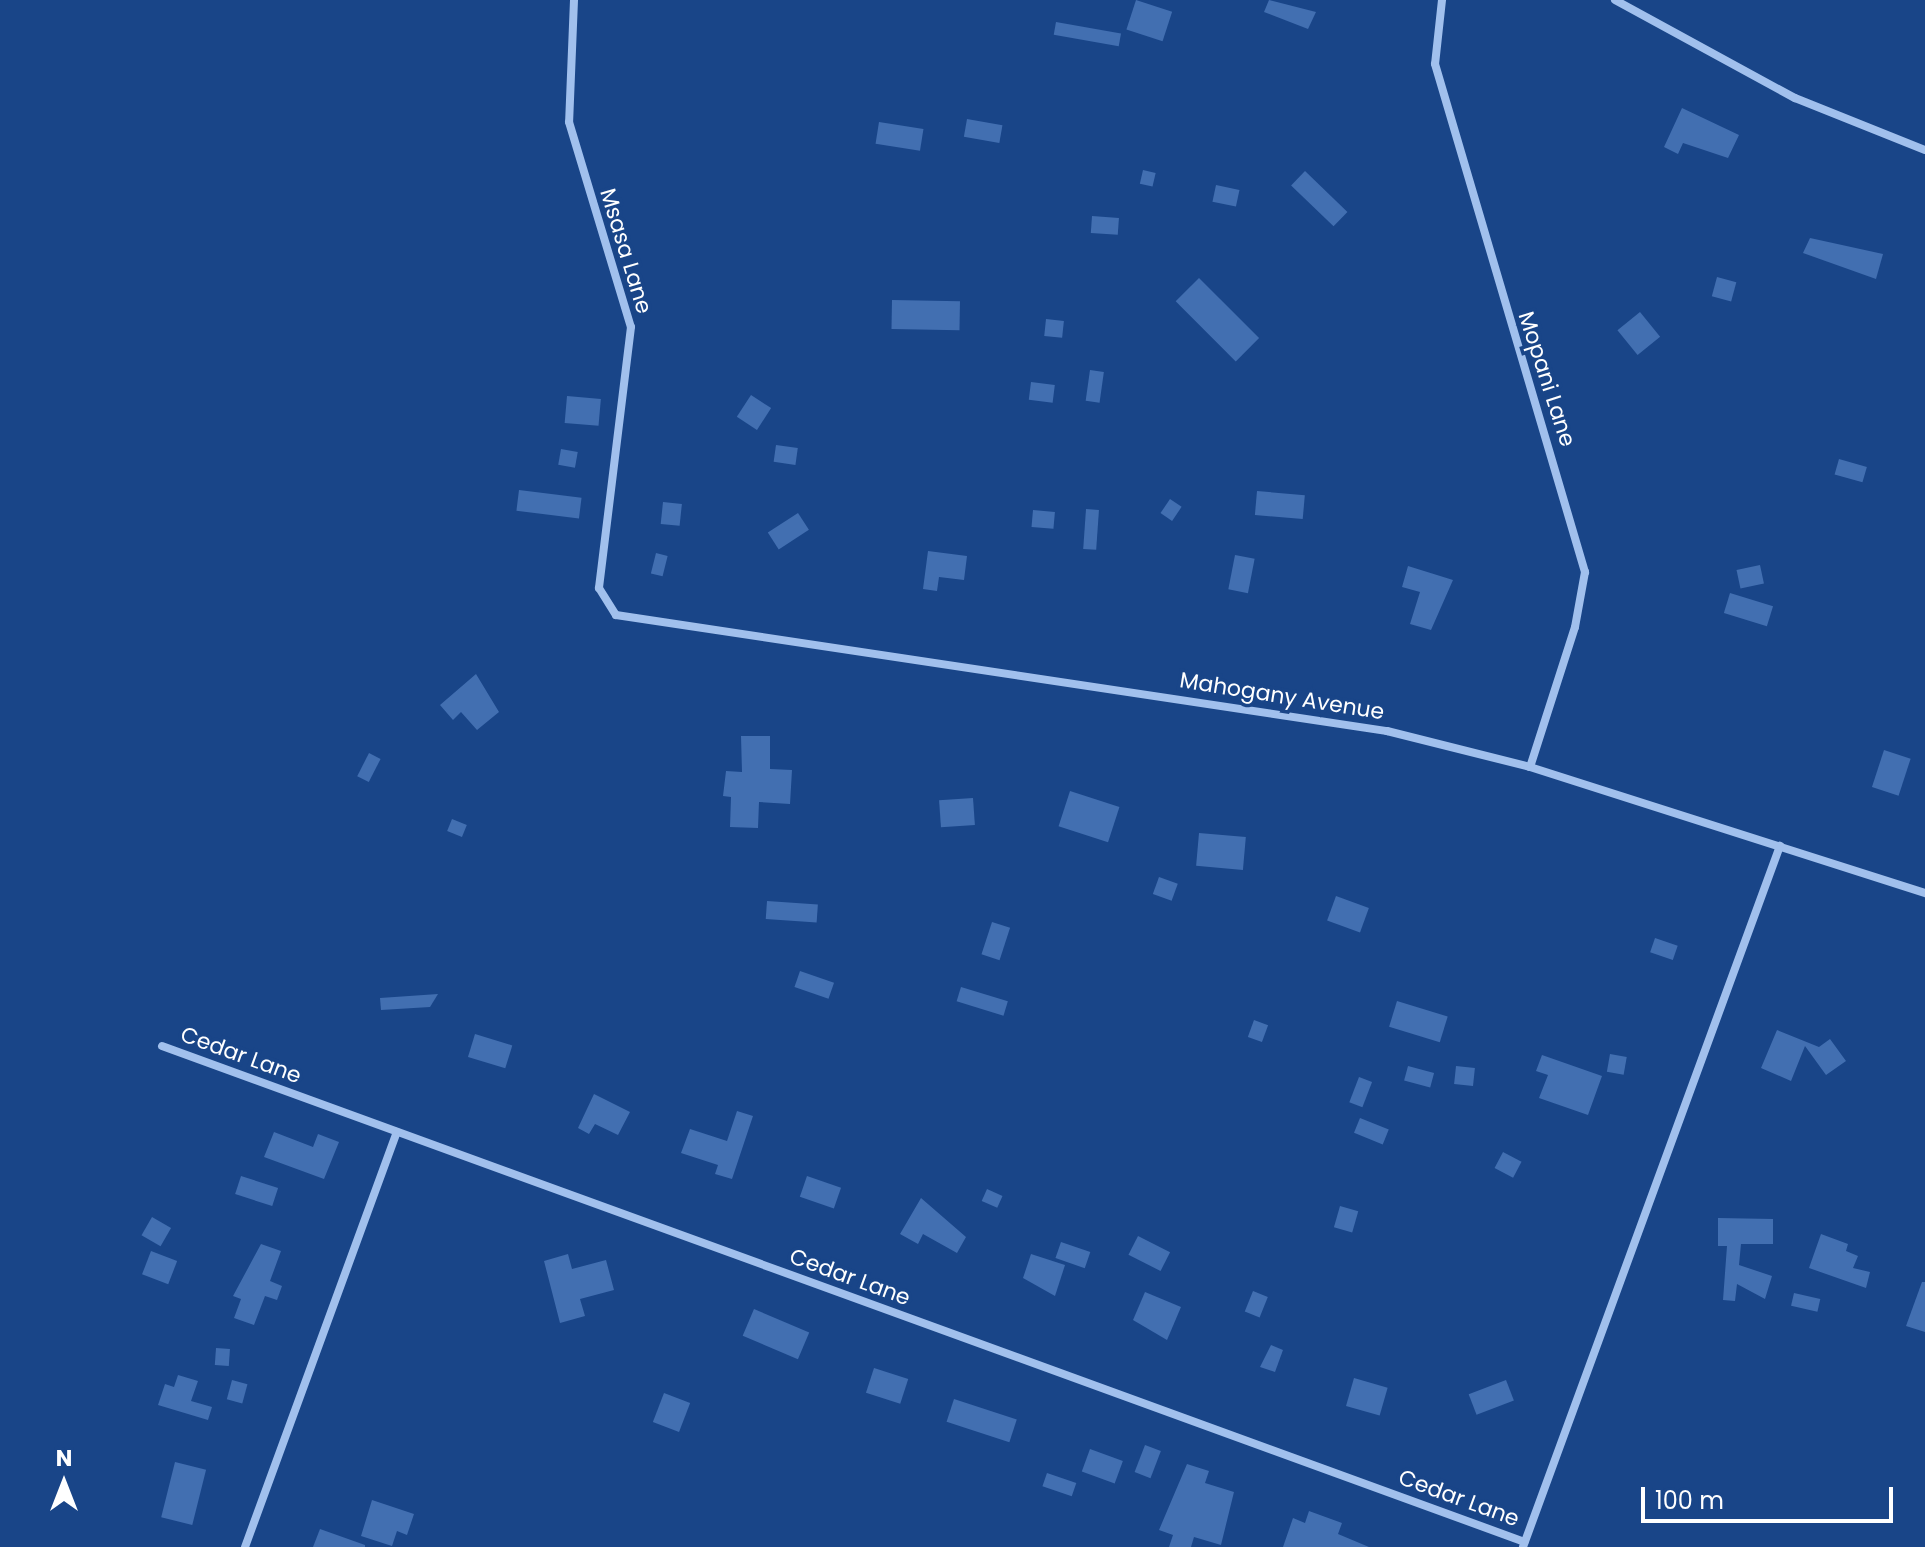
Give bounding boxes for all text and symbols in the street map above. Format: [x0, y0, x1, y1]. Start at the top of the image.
street label: Msasa Lane [594, 185, 658, 317]
street label: Mopani Lane [1513, 308, 1581, 450]
street label: Mahogany Avenue [1178, 667, 1386, 725]
street label: Cedar Lane [177, 1021, 305, 1089]
street label: Cedar Lane [786, 1243, 914, 1311]
north arrow [24, 1443, 104, 1523]
text: N [56, 1443, 72, 1474]
street label: Cedar Lane [1395, 1464, 1523, 1532]
scale bar [1645, 1471, 1897, 1521]
text: 100 m [1655, 1484, 1724, 1517]

